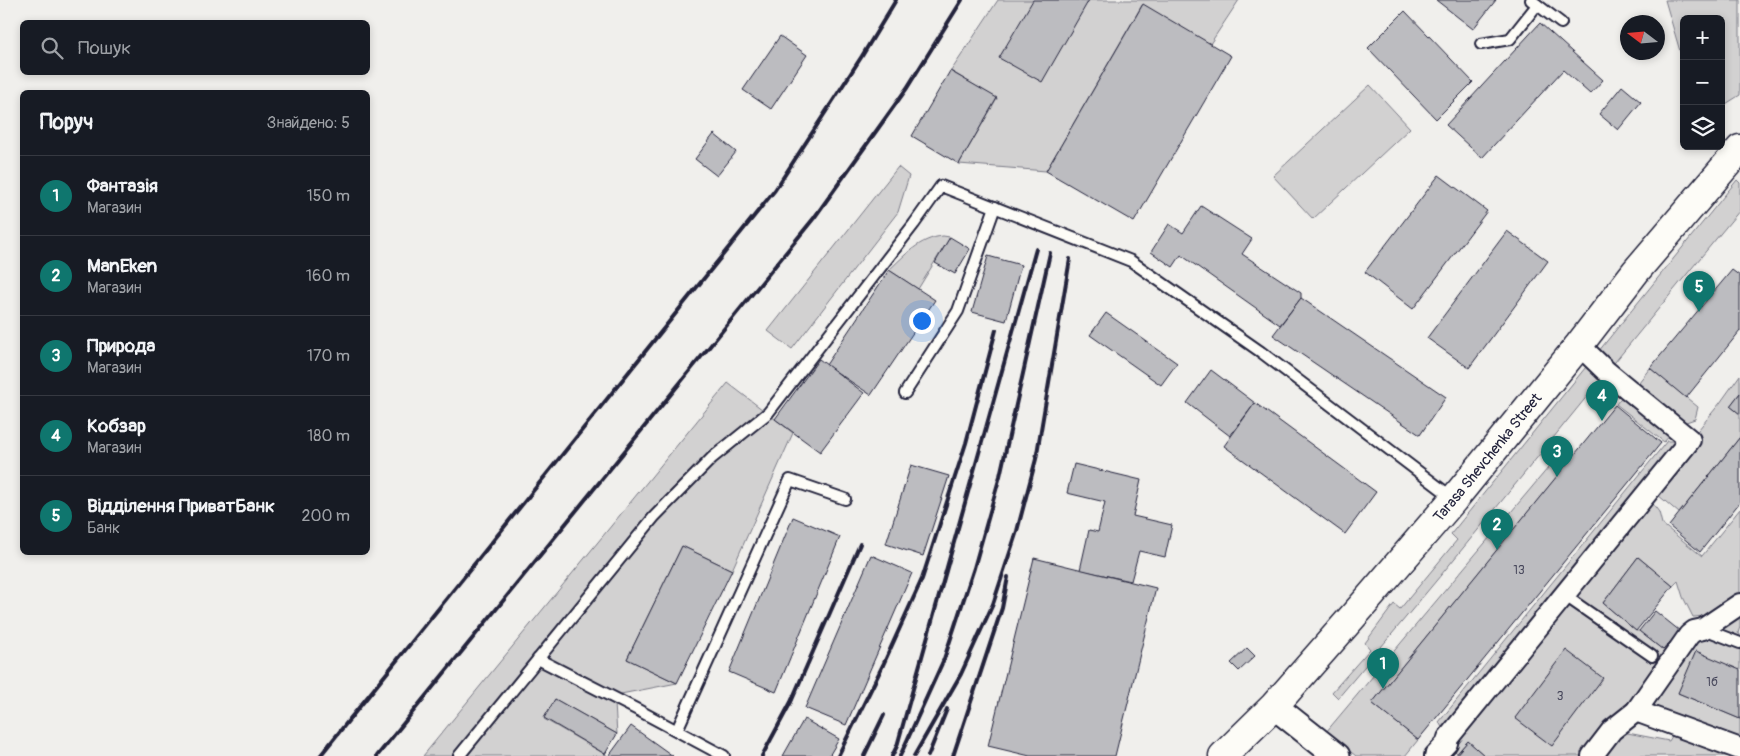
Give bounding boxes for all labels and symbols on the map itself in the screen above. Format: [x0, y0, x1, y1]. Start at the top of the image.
north arrow [1620, 15, 1665, 60]
pin: 5 [1683, 271, 1715, 312]
your location [909, 308, 935, 334]
pin: 4 [1586, 380, 1618, 421]
street label: Tarasa Shevchenka Street [1429, 388, 1546, 526]
pin: 3 [1541, 436, 1573, 477]
pin: 2 [1481, 509, 1513, 550]
house number: 13 [1513, 563, 1525, 578]
pin: 1 [1367, 648, 1399, 689]
house number: 1б [1706, 675, 1718, 690]
house number: 3 [1557, 689, 1564, 704]

